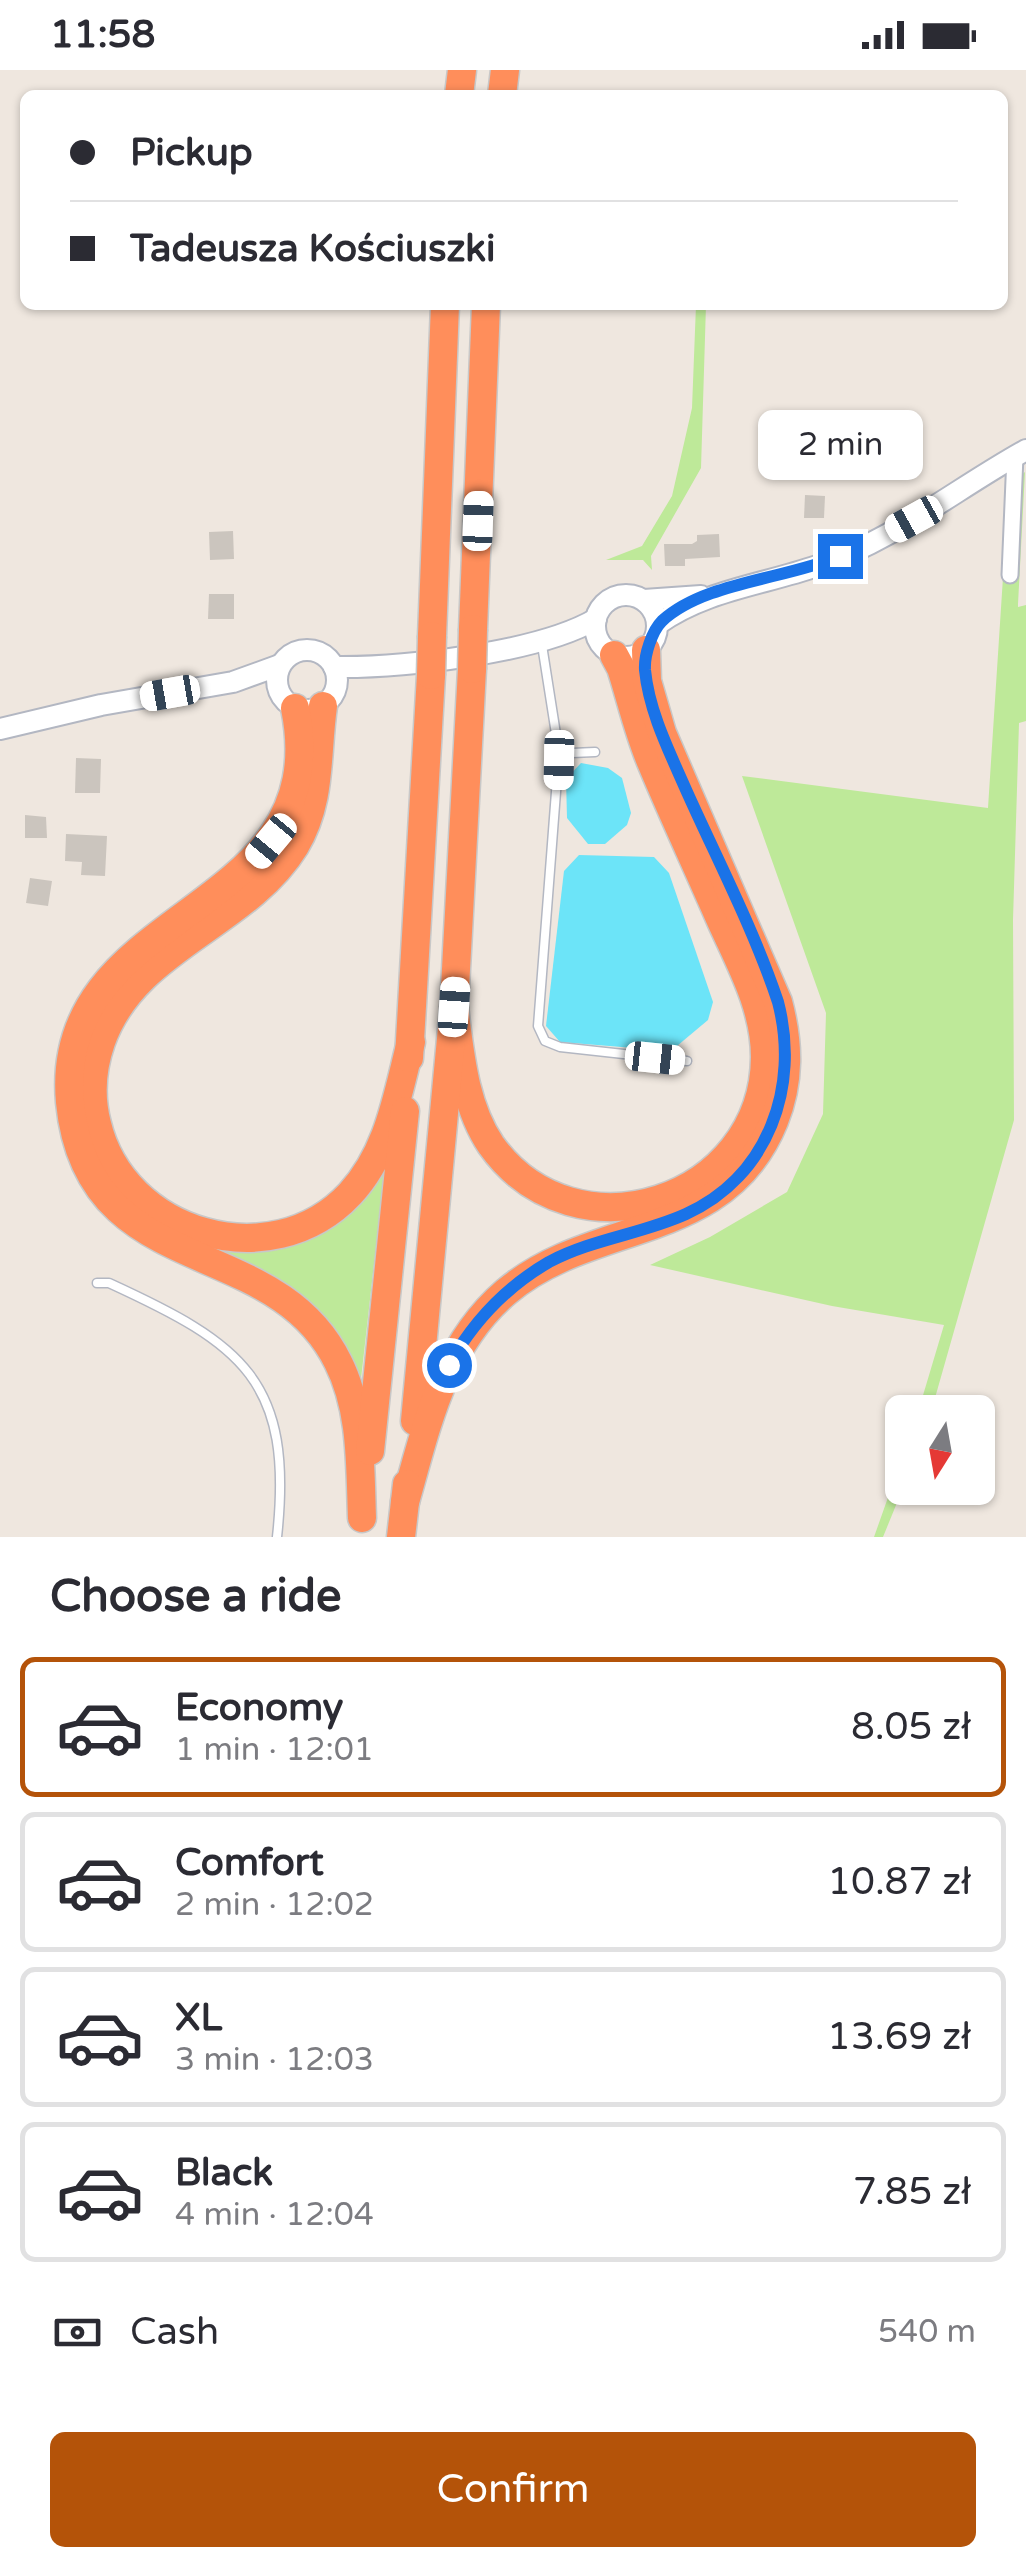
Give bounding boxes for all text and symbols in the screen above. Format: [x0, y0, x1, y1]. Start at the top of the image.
text: 11:58 [50, 12, 155, 58]
text: Pickup [130, 130, 253, 176]
text: Tadeusza Kościuszki [130, 226, 496, 272]
callout: 2 min [758, 411, 922, 481]
text: 2 min [798, 426, 883, 464]
car [462, 490, 494, 552]
car [880, 491, 948, 547]
route end [818, 534, 863, 579]
car [138, 673, 202, 713]
car [543, 730, 575, 790]
car [240, 808, 302, 874]
car [437, 976, 471, 1038]
car [624, 1040, 686, 1076]
route start [427, 1343, 472, 1388]
north arrow [885, 1395, 995, 1505]
map controls [885, 1395, 995, 1505]
text: Choose a ride [50, 1570, 341, 1624]
icon: car [55, 1682, 145, 1772]
text: Economy [175, 1685, 343, 1731]
text: 8.05 zł [851, 1704, 971, 1750]
text: 1 min · 12:01 [175, 1731, 374, 1769]
icon: car [55, 1837, 145, 1927]
text: Comfort [175, 1840, 324, 1886]
text: 10.87 zł [827, 1859, 971, 1905]
text: 2 min · 12:02 [175, 1886, 374, 1924]
icon: car [55, 1992, 145, 2082]
text: XL [175, 1995, 222, 2041]
text: 13.69 zł [827, 2014, 971, 2060]
text: 3 min · 12:03 [175, 2041, 374, 2079]
icon: car [55, 2147, 145, 2237]
text: Black [175, 2150, 273, 2196]
text: 7.85 zł [853, 2169, 971, 2215]
text: 4 min · 12:04 [175, 2196, 374, 2234]
icon: cash [50, 2305, 105, 2360]
text: Cash [130, 2309, 219, 2355]
text: 540 m [878, 2313, 976, 2351]
button: Confirm [50, 2432, 976, 2547]

